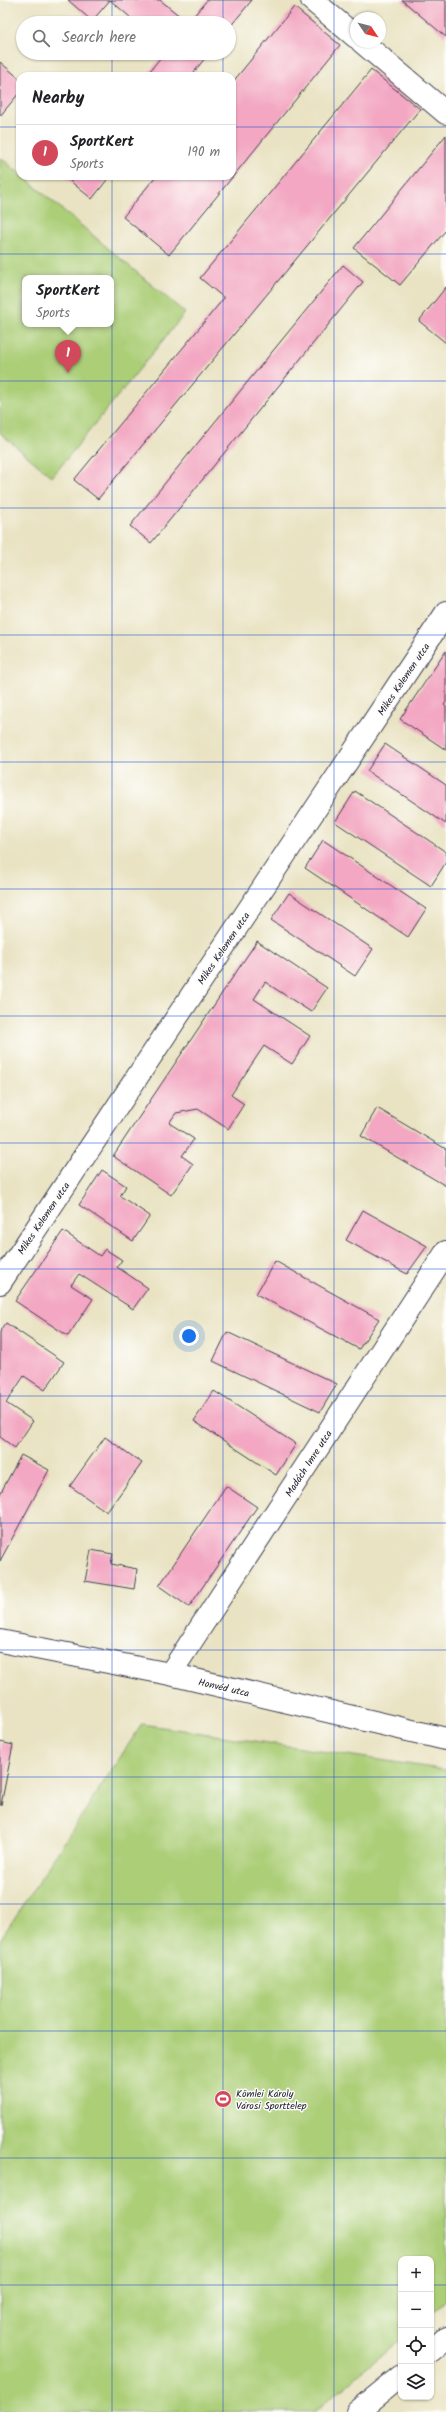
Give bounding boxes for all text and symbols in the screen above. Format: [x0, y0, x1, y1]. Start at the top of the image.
north arrow [350, 12, 386, 48]
search box [16, 16, 236, 60]
text: Search here [62, 26, 136, 50]
icon: search [30, 27, 52, 49]
text: Nearby [32, 85, 84, 112]
text: SportKert [70, 130, 134, 154]
text: 1 [43, 142, 47, 163]
text: 190 m [188, 142, 220, 163]
text: Sports [70, 154, 104, 175]
popup [22, 275, 114, 327]
text: SportKert [36, 279, 100, 303]
text: Sports [36, 303, 70, 324]
pin: 1 [55, 340, 81, 373]
street label: Mikes Kelemen utca [374, 640, 434, 719]
street label: Mikes Kelemen utca [194, 909, 254, 988]
street label: Mikes Kelemen utca [14, 1179, 74, 1258]
your location [179, 1326, 199, 1346]
street label: Madách Imre utca [281, 1427, 337, 1500]
street label: Honvéd utca [197, 1674, 251, 1702]
place label: Kömlei Károly Városi Sporttelep [236, 2086, 307, 2114]
sports icon: Kömlei Károly Városi Sporttelep [213, 2089, 233, 2109]
map controls [398, 2256, 434, 2400]
button: + [398, 2256, 434, 2292]
button: − [398, 2292, 434, 2328]
button: locate [398, 2328, 434, 2364]
button: layers [398, 2364, 434, 2400]

